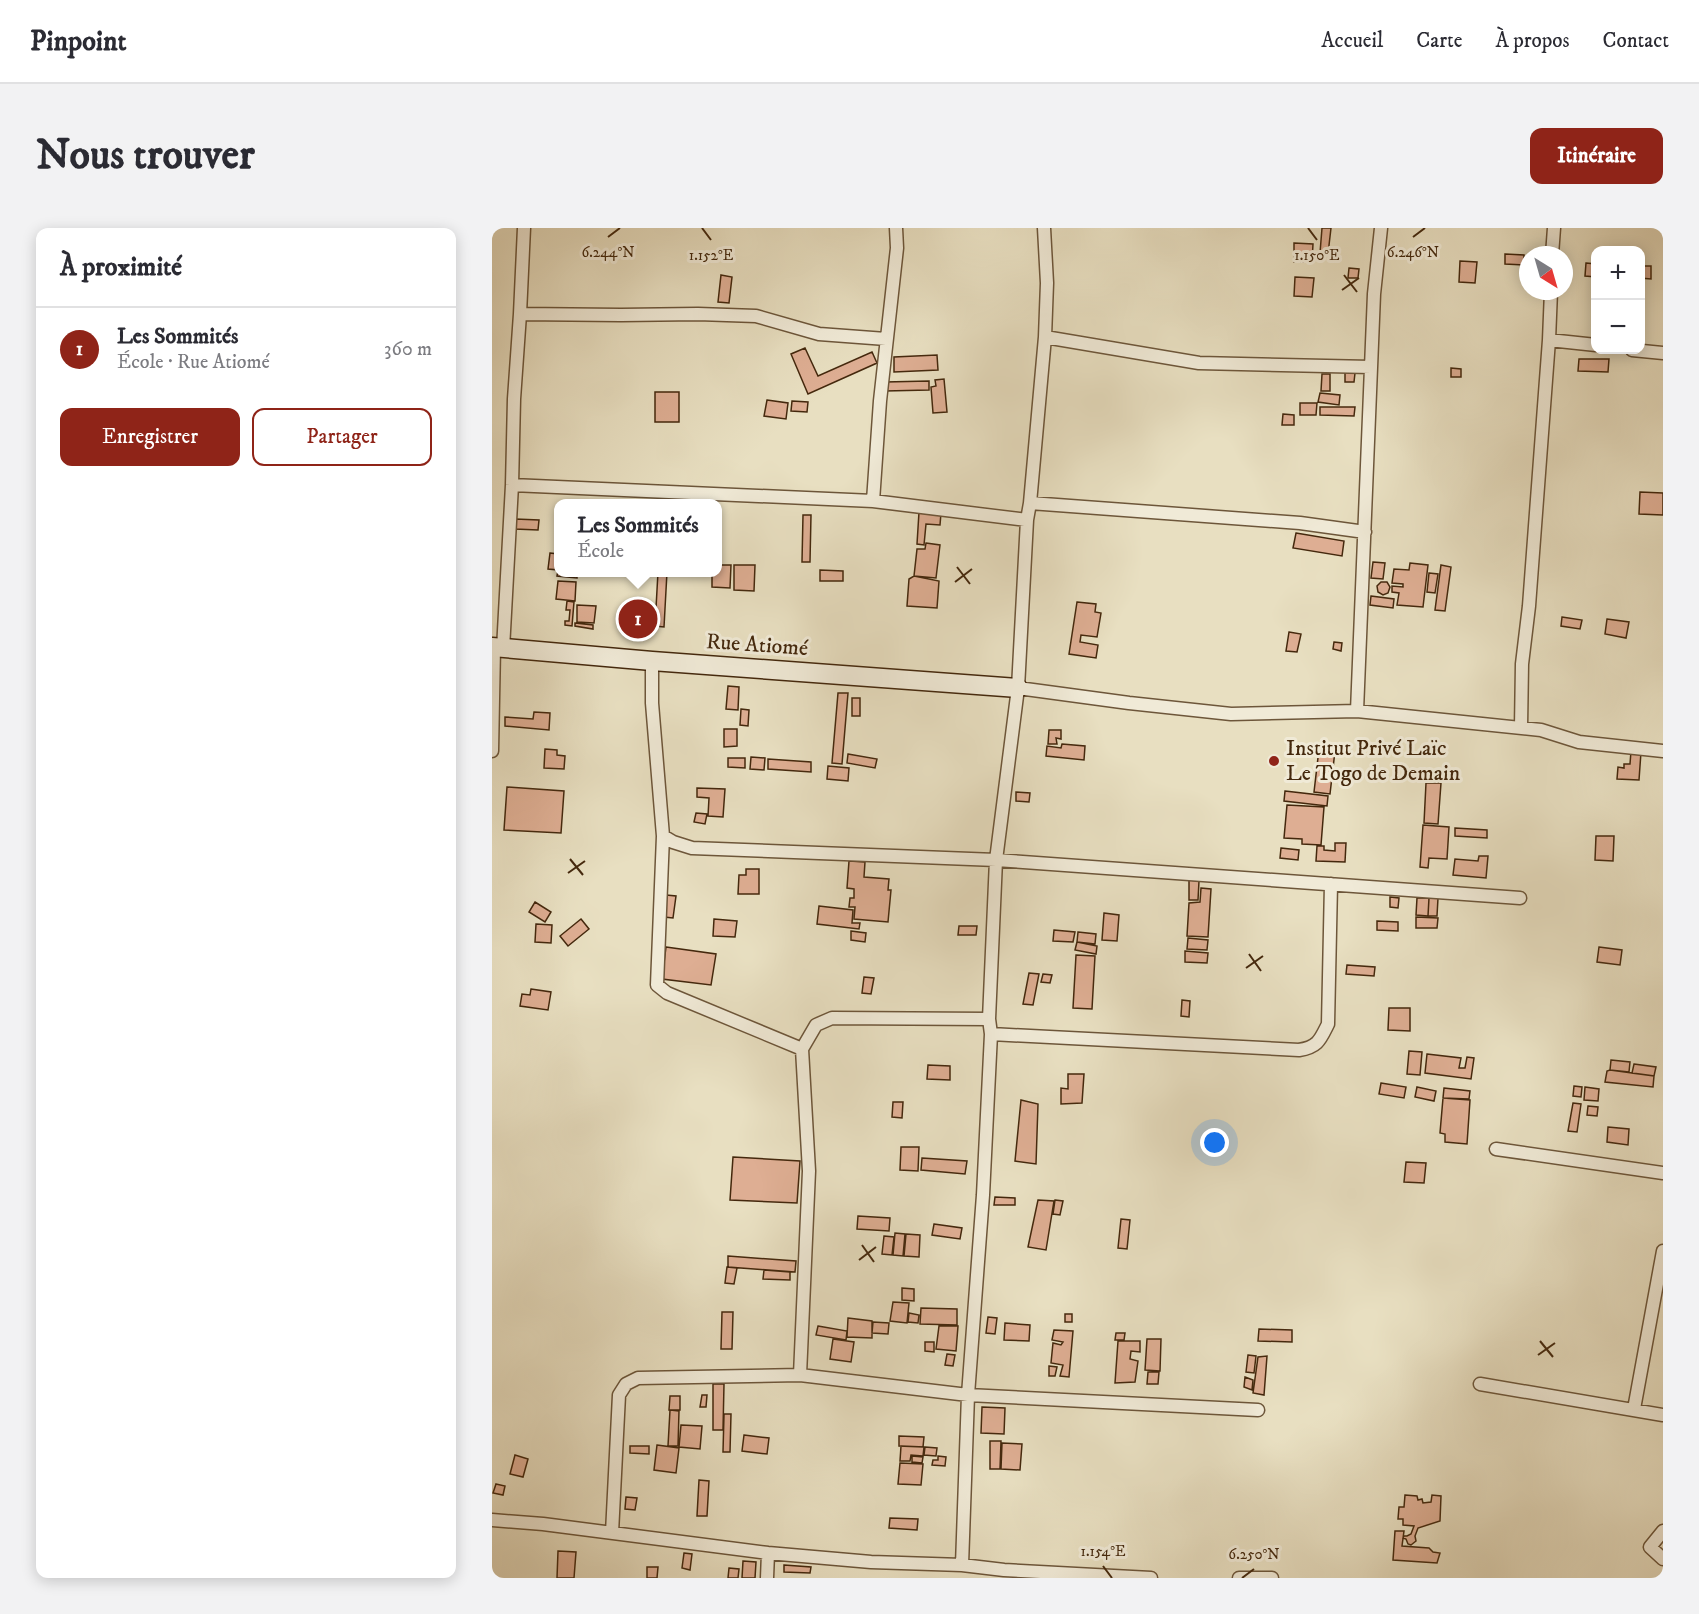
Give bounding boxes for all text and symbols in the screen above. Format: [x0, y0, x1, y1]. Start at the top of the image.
text: Pinpoint [30, 24, 126, 59]
text: Accueil [1321, 28, 1383, 54]
text: Carte [1416, 28, 1462, 54]
text: À propos [1495, 28, 1570, 54]
text: Contact [1603, 28, 1669, 54]
button: Itinéraire [1530, 128, 1663, 184]
text: Nous trouver [36, 130, 255, 182]
text: 6.244°N [581, 243, 635, 262]
text: 6.246°N [1387, 243, 1439, 262]
text: 1.152°E [689, 246, 734, 265]
text: 1.150°E [1294, 246, 1340, 265]
north arrow [1519, 246, 1573, 300]
map controls [1591, 246, 1645, 354]
button: + [1591, 246, 1645, 300]
text: À proximité [60, 251, 182, 284]
button: − [1591, 300, 1645, 354]
text: Les Sommités [117, 323, 238, 350]
text: 1 [76, 337, 83, 362]
text: 360 m [384, 337, 432, 362]
text: École · Rue Atiomé [117, 350, 270, 375]
button: Enregistrer [60, 408, 240, 466]
button: Partager [252, 408, 432, 466]
popup [554, 499, 722, 577]
text: Les Sommités [577, 512, 699, 539]
text: École [577, 539, 624, 564]
pin: 1 [618, 596, 658, 642]
street label: Rue Atiomé [705, 628, 809, 662]
place label: Institut Privé Laïc Le Togo de Demain [1286, 735, 1461, 787]
marker: Institut Privé Laïc Le Togo de Demain [1267, 754, 1281, 768]
your location [1200, 1128, 1229, 1157]
text: 1.154°E [1080, 1542, 1126, 1561]
text: 6.250°N [1228, 1545, 1280, 1564]

